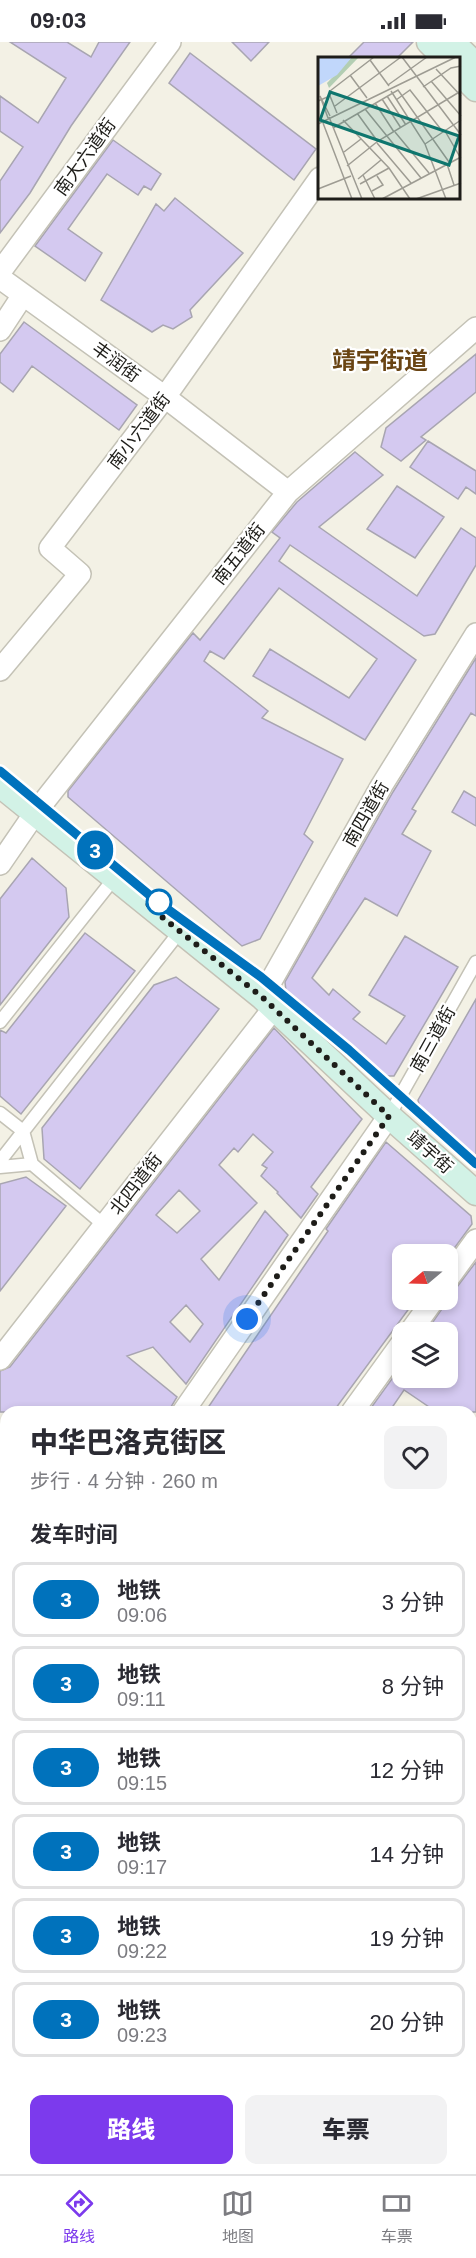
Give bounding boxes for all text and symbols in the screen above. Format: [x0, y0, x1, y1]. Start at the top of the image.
text: 09:03 [30, 8, 86, 33]
inset map [318, 57, 461, 200]
street label: 南大六道街 [50, 115, 120, 199]
street label: 丰润街 [88, 338, 144, 386]
district label: 靖宇街道 [332, 347, 428, 374]
street label: 南小六道街 [104, 389, 174, 473]
street label: 南五道街 [209, 519, 269, 589]
street label: 南四道街 [339, 778, 393, 850]
line badge: 3 [76, 830, 115, 870]
text: 3 [89, 839, 101, 862]
unlabelled marker [146, 889, 172, 915]
street label: 南三道街 [407, 1003, 459, 1075]
street label: 靖宇街 [403, 1127, 457, 1177]
street label: 北四道街 [106, 1149, 166, 1219]
north arrow [392, 1244, 458, 1310]
map controls [392, 1244, 458, 1388]
your location [232, 1304, 262, 1334]
button: layers [392, 1322, 458, 1388]
button: heart [384, 1426, 447, 1489]
text: 中华巴洛克街区 [30, 1427, 226, 1458]
text: 步行 · 4 分钟 · 260 m [30, 1470, 218, 1492]
text: 发车时间 [30, 1522, 118, 1547]
text: 地铁 [117, 1578, 161, 1603]
text: 3 [60, 1588, 72, 1611]
text: 3 分钟 [382, 1590, 444, 1615]
text: 09:06 [117, 1604, 167, 1626]
text: 地铁 [117, 1662, 161, 1687]
text: 3 [60, 1672, 72, 1695]
text: 8 分钟 [382, 1674, 444, 1699]
text: 09:11 [117, 1688, 166, 1710]
text: 地铁 [117, 1746, 161, 1771]
text: 3 [60, 1756, 72, 1779]
text: 12 分钟 [369, 1758, 444, 1783]
text: 09:15 [117, 1772, 167, 1794]
text: 地铁 [117, 1830, 161, 1855]
text: 3 [60, 1840, 72, 1863]
text: 14 分钟 [369, 1842, 444, 1867]
text: 09:17 [117, 1856, 167, 1878]
text: 地铁 [117, 1914, 161, 1939]
text: 3 [60, 1924, 72, 1947]
text: 19 分钟 [369, 1926, 444, 1951]
text: 09:22 [117, 1940, 167, 1962]
text: 地铁 [117, 1998, 161, 2023]
text: 3 [60, 2008, 72, 2031]
text: 20 分钟 [369, 2010, 444, 2035]
text: 09:23 [117, 2024, 167, 2046]
button: 路线 [30, 2095, 233, 2164]
button: 车票 [245, 2095, 447, 2164]
tab: 路线 [63, 2187, 96, 2247]
tab: 地图 [221, 2187, 254, 2247]
tab: 车票 [380, 2187, 413, 2247]

